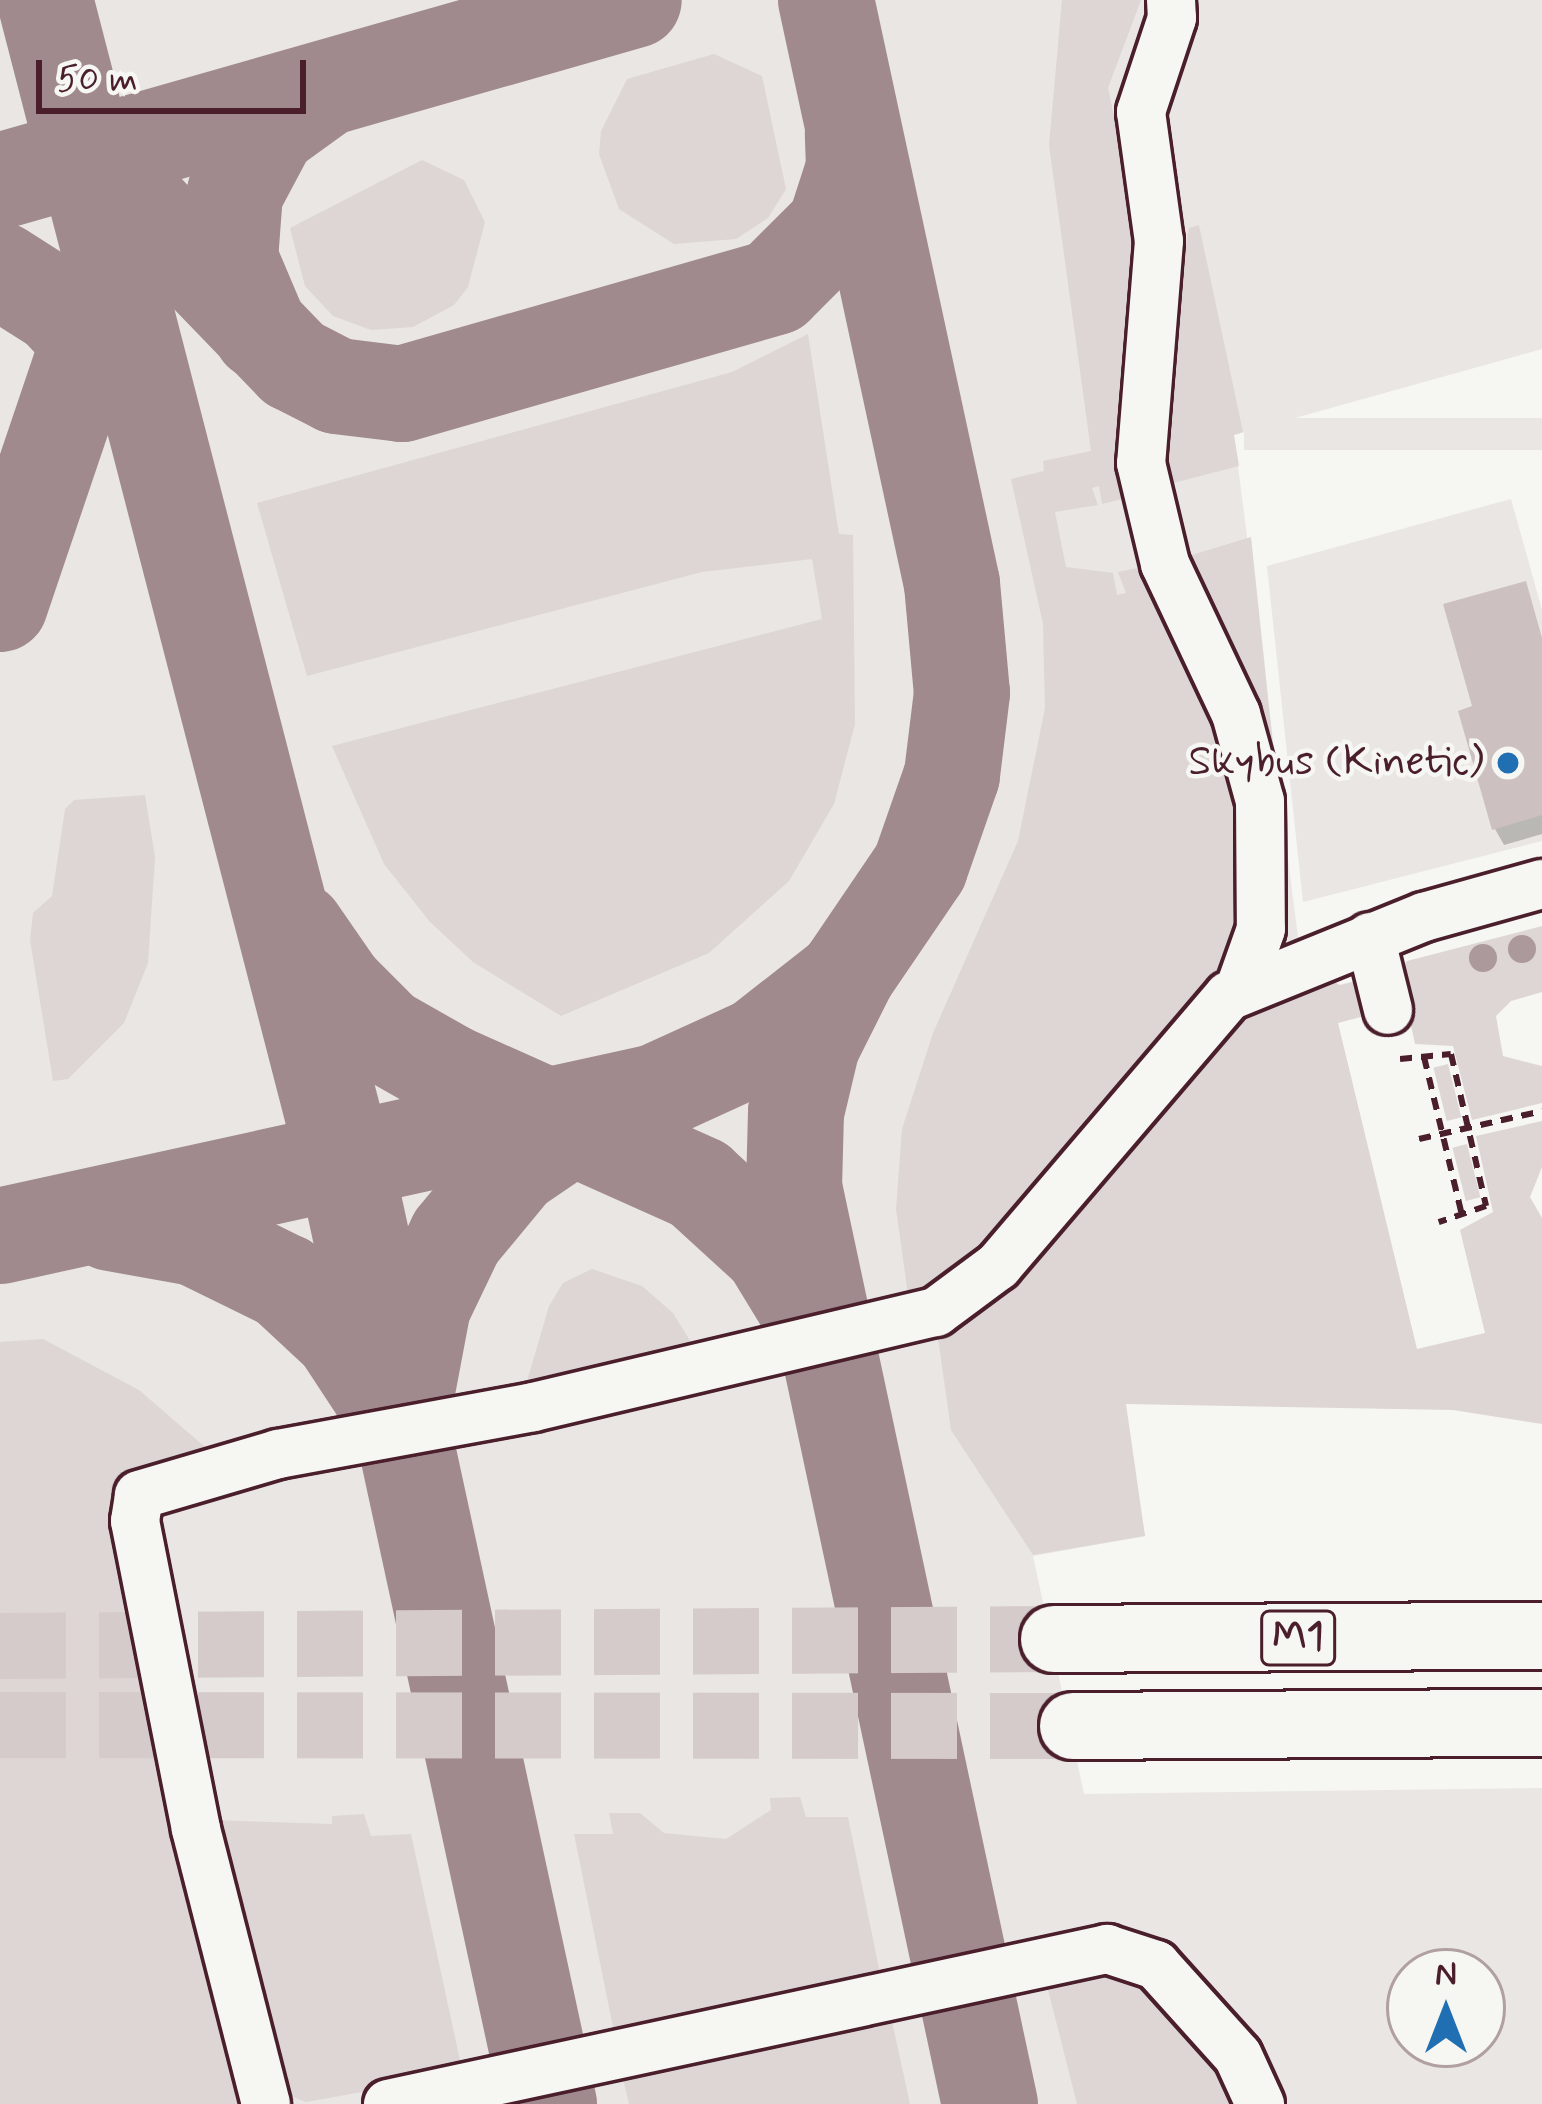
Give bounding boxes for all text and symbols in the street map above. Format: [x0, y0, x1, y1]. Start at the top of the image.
scale bar [42, 36, 312, 110]
text: 50 m [57, 57, 138, 104]
place label: Skybus (Kinetic) [1188, 738, 1484, 788]
marker: Skybus (Kinetic) [1495, 750, 1521, 776]
road number: M1 [1259, 1605, 1337, 1671]
north arrow [1386, 1948, 1506, 2068]
text: N [1435, 1953, 1457, 1997]

